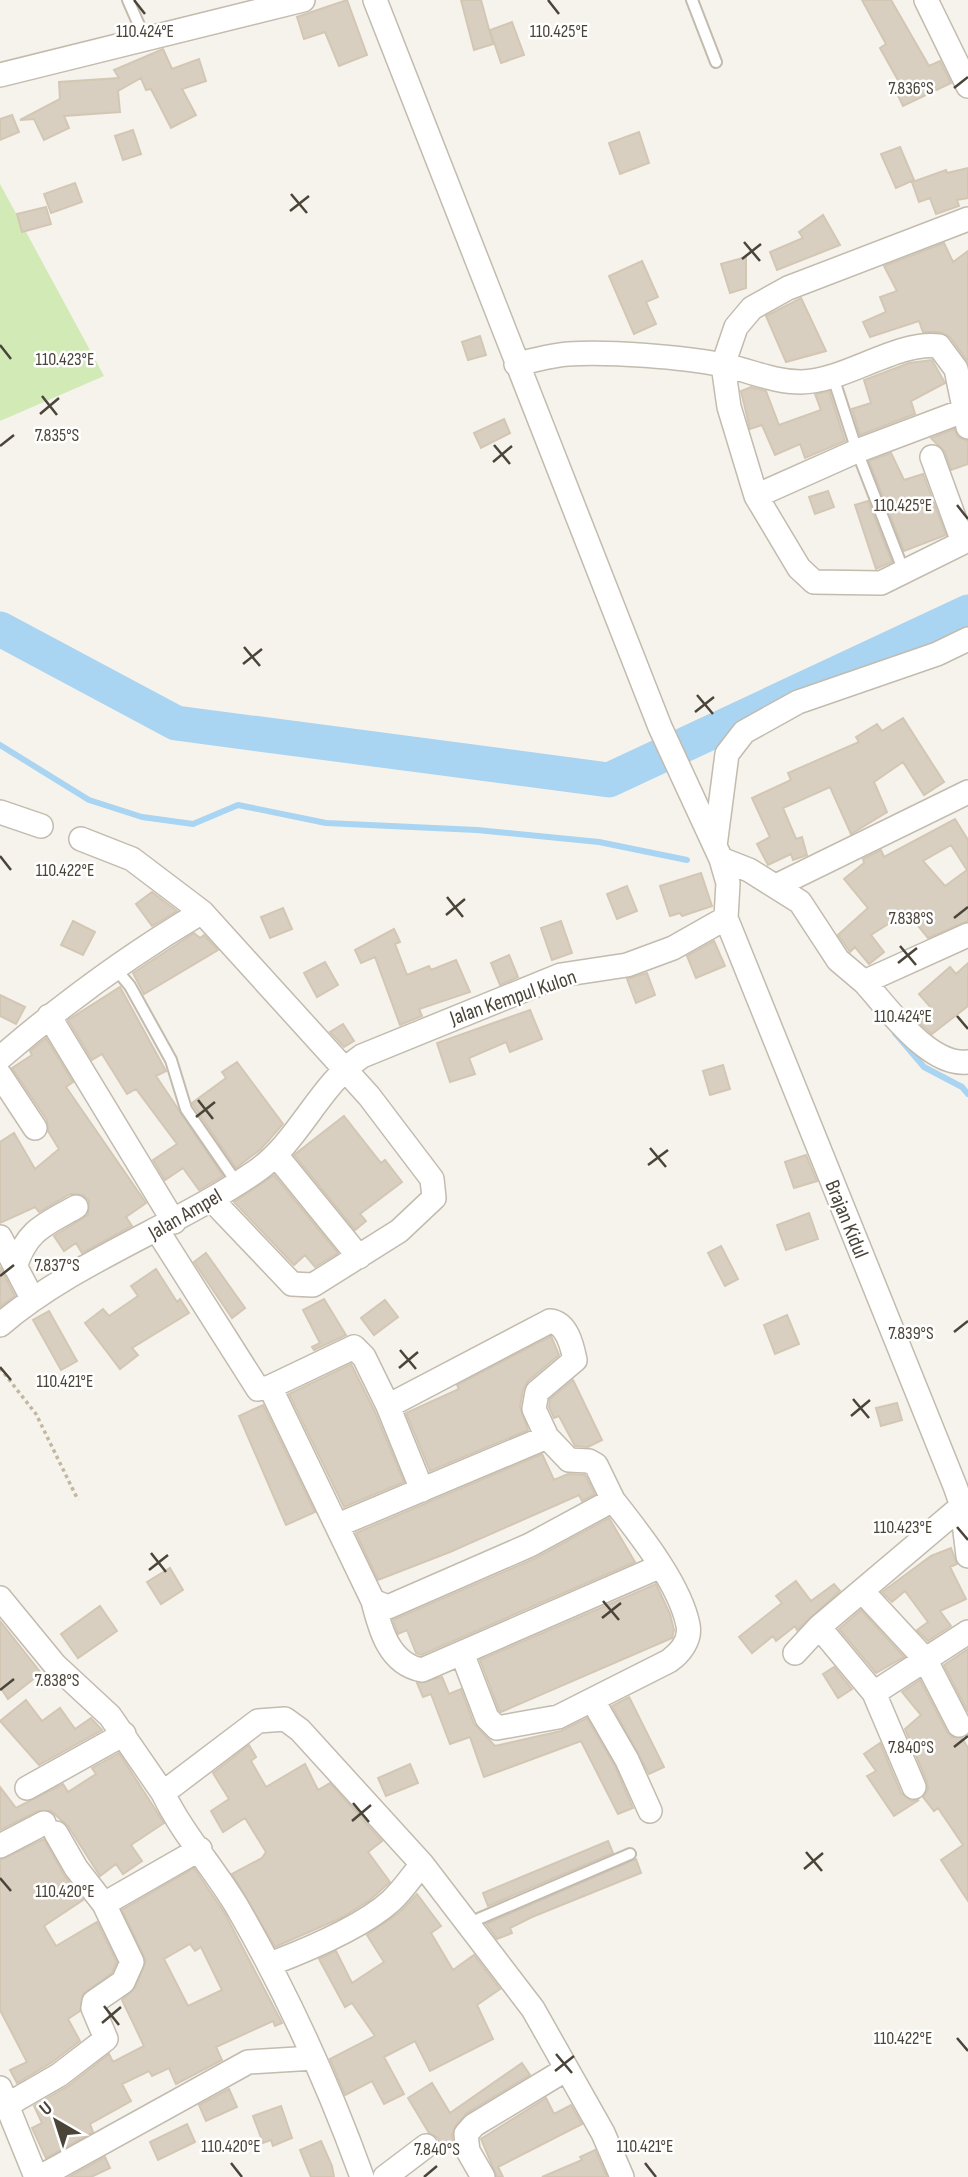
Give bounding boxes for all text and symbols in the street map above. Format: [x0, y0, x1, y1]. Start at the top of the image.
text: 110.424°E [116, 21, 174, 42]
text: 110.425°E [530, 21, 588, 42]
text: 7.836°S [888, 78, 934, 99]
text: 110.423°E [36, 349, 94, 370]
text: 7.835°S [35, 425, 80, 446]
text: 110.425°E [874, 495, 932, 516]
text: 110.422°E [36, 860, 94, 881]
text: 7.838°S [889, 908, 934, 929]
street label: Jalan Kempul Kulon [446, 964, 580, 1031]
text: 110.424°E [874, 1006, 932, 1027]
street label: Brajan Kidul [820, 1176, 874, 1262]
street label: Jalan Ampel [143, 1183, 226, 1246]
text: 7.837°S [34, 1255, 80, 1276]
text: 7.839°S [888, 1323, 934, 1344]
text: 110.421°E [37, 1371, 93, 1392]
text: 110.423°E [874, 1517, 932, 1538]
text: 7.838°S [35, 1670, 80, 1691]
text: 7.840°S [888, 1737, 934, 1758]
text: 110.420°E [35, 1881, 95, 1902]
text: 110.422°E [874, 2028, 932, 2049]
north arrow [21, 2086, 91, 2156]
text: U [35, 2097, 57, 2121]
text: 110.420°E [201, 2136, 261, 2157]
text: 110.421°E [617, 2136, 673, 2157]
text: 7.840°S [414, 2139, 460, 2160]

